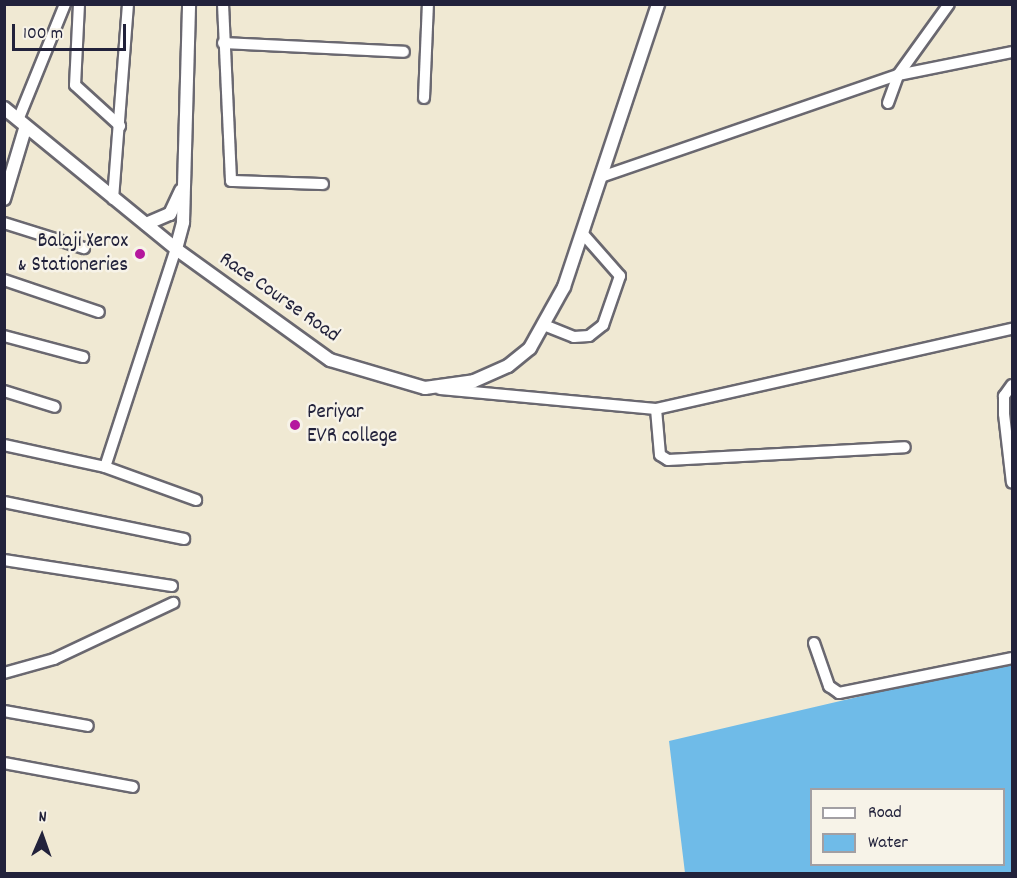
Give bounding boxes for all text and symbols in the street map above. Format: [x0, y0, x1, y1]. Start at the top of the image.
scale bar [15, 12, 129, 50]
text: 100 m [23, 22, 63, 47]
place label: Balaji Xerox & Stationeries [17, 229, 128, 279]
marker: Balaji Xerox & Stationeries [133, 247, 147, 261]
street label: Race Course Road [214, 247, 344, 349]
place label: Periyar EVR college [307, 400, 397, 450]
marker: Periyar EVR college [288, 418, 302, 432]
legend [810, 788, 1005, 866]
text: Road [868, 801, 902, 826]
north arrow [12, 806, 72, 866]
text: N [38, 806, 47, 829]
text: Water [868, 831, 908, 856]

